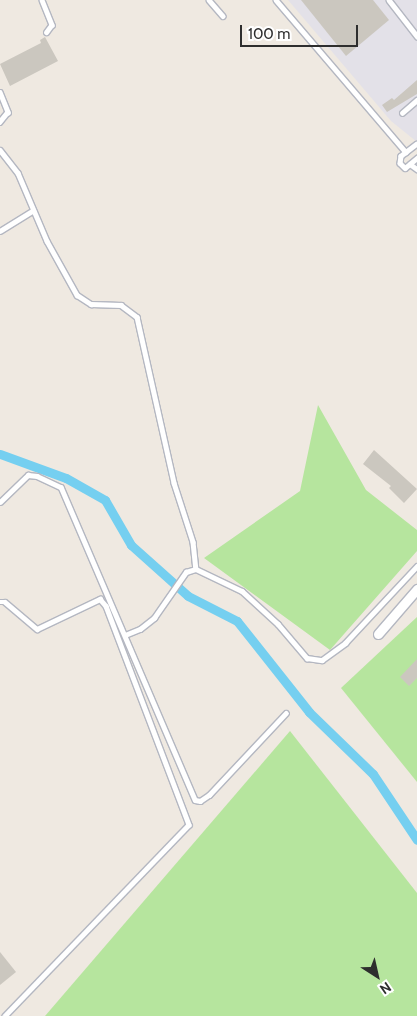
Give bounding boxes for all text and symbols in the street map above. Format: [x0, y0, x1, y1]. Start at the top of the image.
scale bar [242, 15, 360, 47]
text: 100 m [248, 25, 290, 43]
north arrow [352, 951, 402, 1001]
text: N [376, 978, 395, 999]

